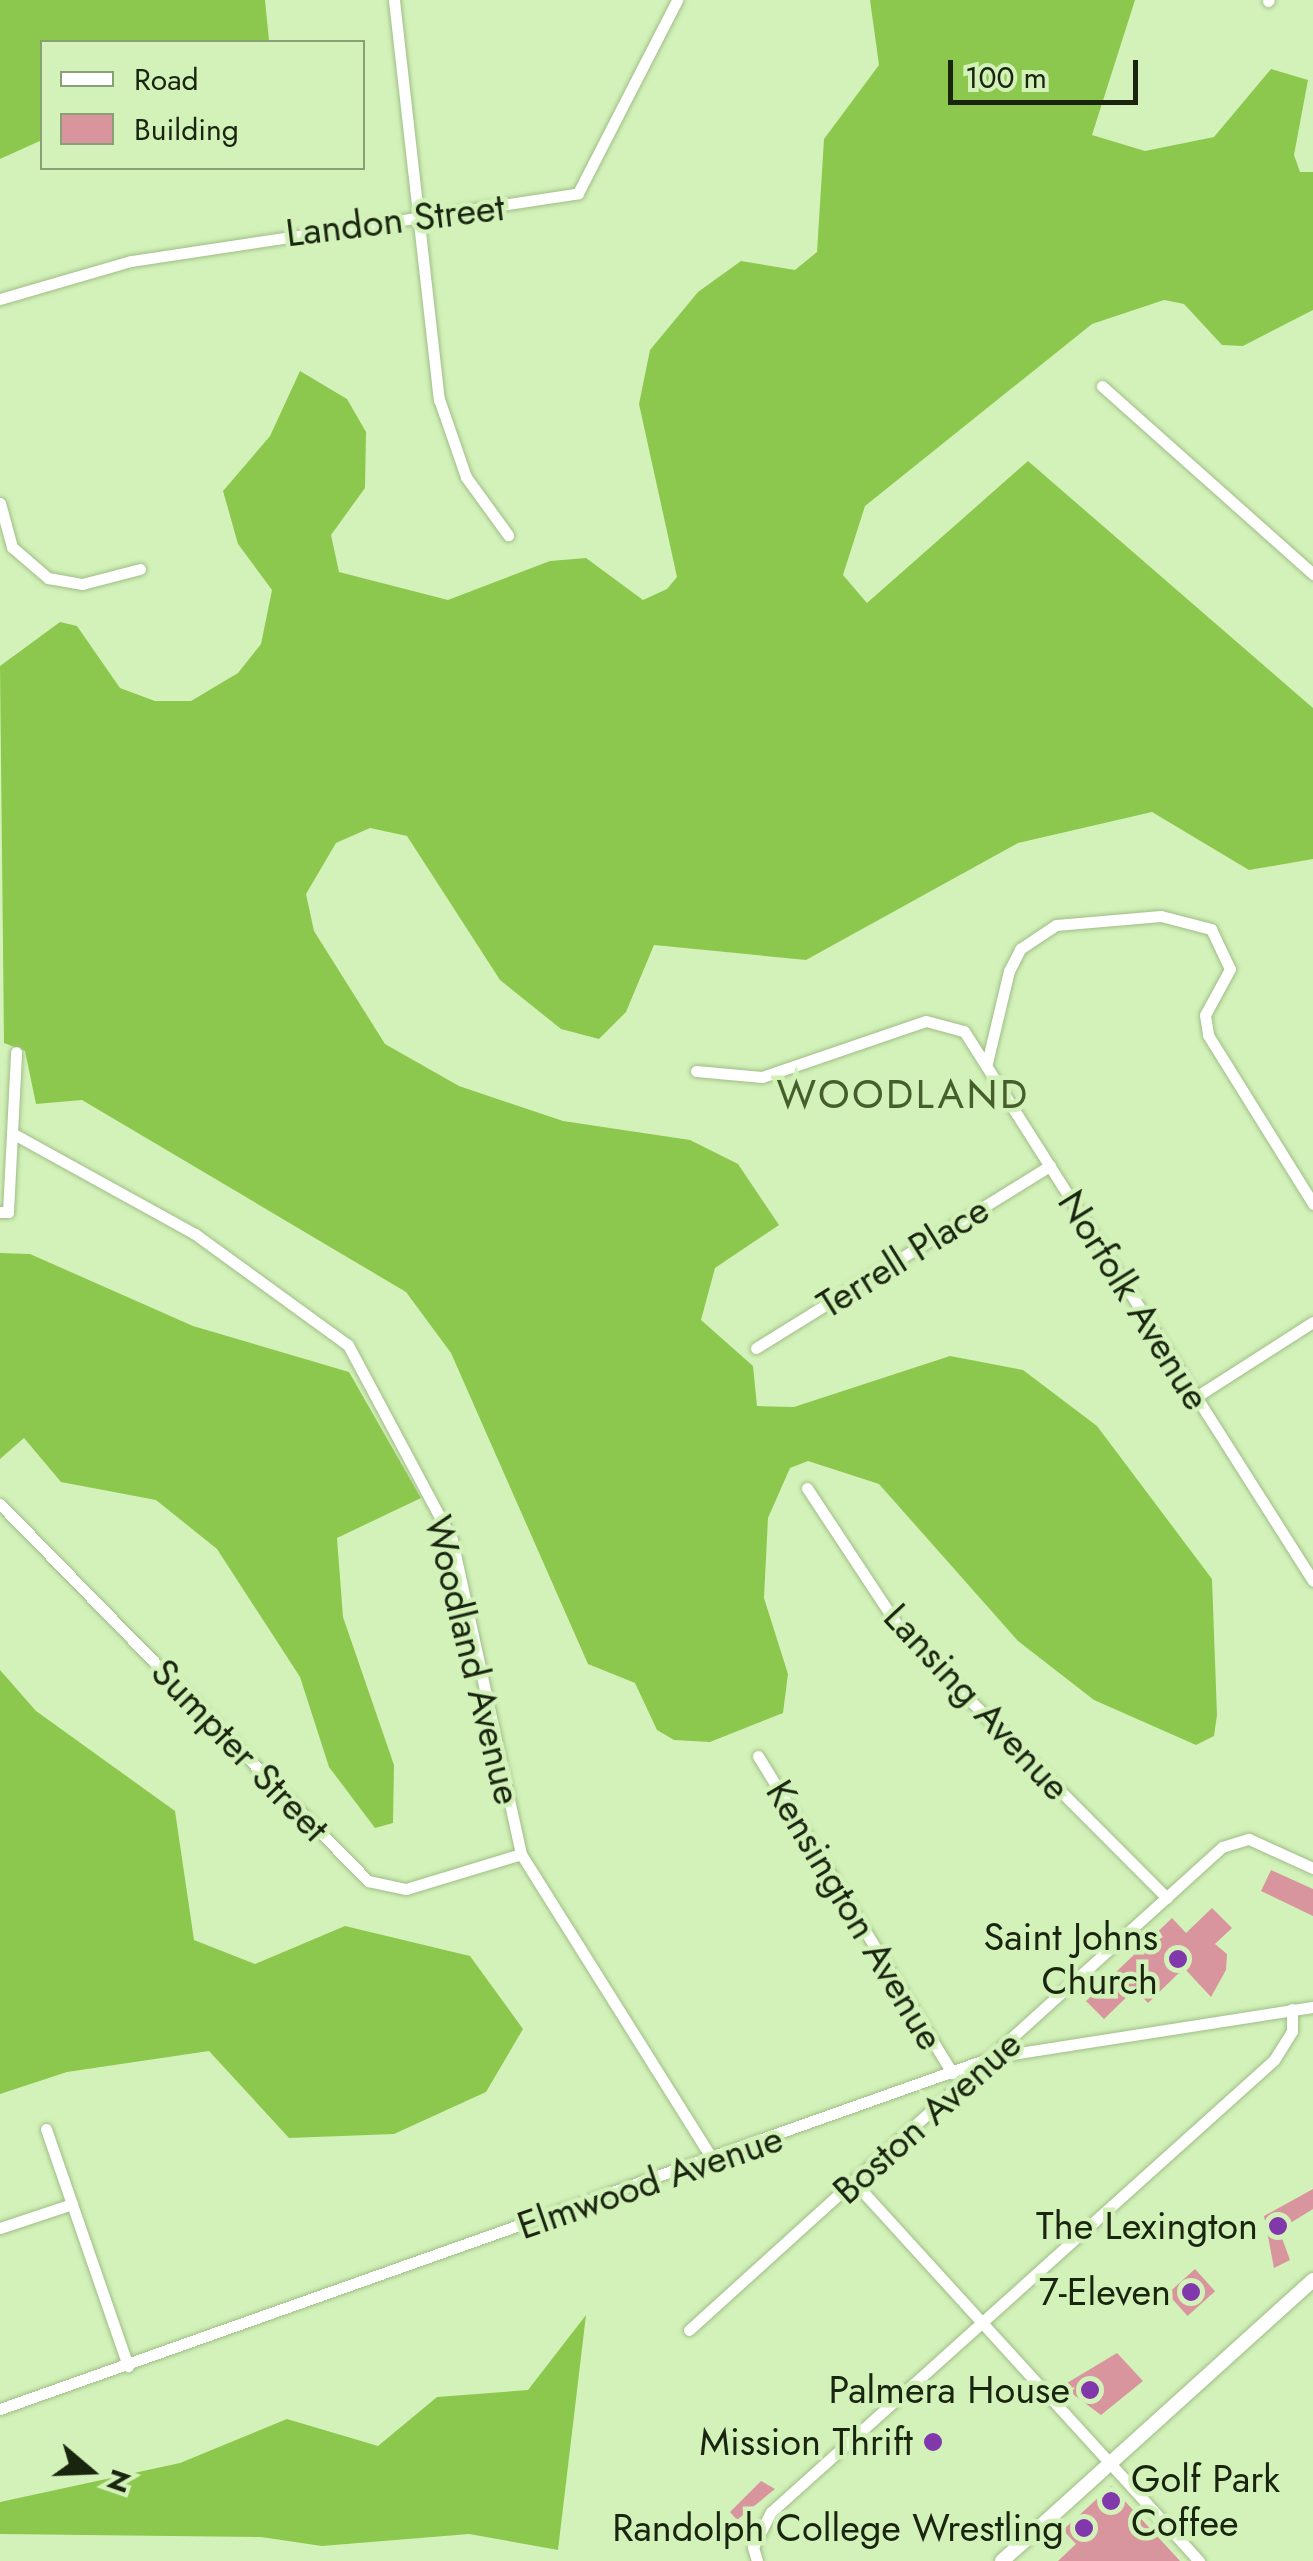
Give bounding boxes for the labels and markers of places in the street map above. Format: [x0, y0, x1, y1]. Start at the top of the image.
place label: Saint Johns Church [983, 1914, 1158, 2004]
marker: Saint Johns Church [1167, 1948, 1189, 1970]
place label: The Lexington [1036, 2203, 1258, 2249]
marker: The Lexington [1267, 2215, 1289, 2237]
place label: 7-Eleven [1039, 2269, 1171, 2315]
marker: 7-Eleven [1180, 2281, 1202, 2303]
place label: Palmera House [829, 2367, 1070, 2413]
marker: Palmera House [1079, 2379, 1101, 2401]
place label: Mission Thrift [699, 2419, 913, 2465]
marker: Mission Thrift [922, 2431, 944, 2453]
place label: Golf Park Coffee [1131, 2456, 1280, 2546]
marker: Golf Park Coffee [1100, 2490, 1122, 2512]
place label: Randolph College Wrestling [612, 2505, 1064, 2551]
marker: Randolph College Wrestling [1073, 2517, 1095, 2539]

